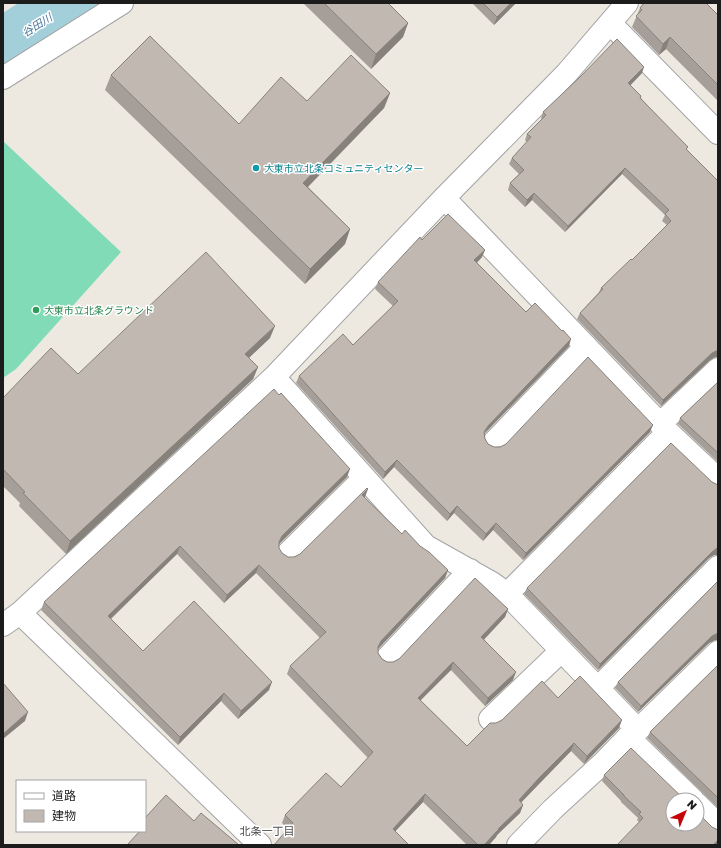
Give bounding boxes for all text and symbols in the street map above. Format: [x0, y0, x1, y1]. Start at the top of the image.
water label: 谷田川 [19, 10, 55, 39]
place label: 大東市立北条コミュニティセンター [264, 162, 423, 174]
marker: 大東市立北条コミュニティセンター [251, 163, 261, 173]
place label: 大東市立北条グラウンド [44, 304, 154, 316]
marker: 大東市立北条グラウンド [31, 305, 41, 315]
legend [16, 780, 146, 832]
text: 道路 [52, 788, 76, 803]
north arrow [665, 792, 705, 832]
text: N [685, 797, 700, 812]
text: 建物 [52, 808, 76, 823]
district label: 北条一丁目 [240, 824, 295, 837]

